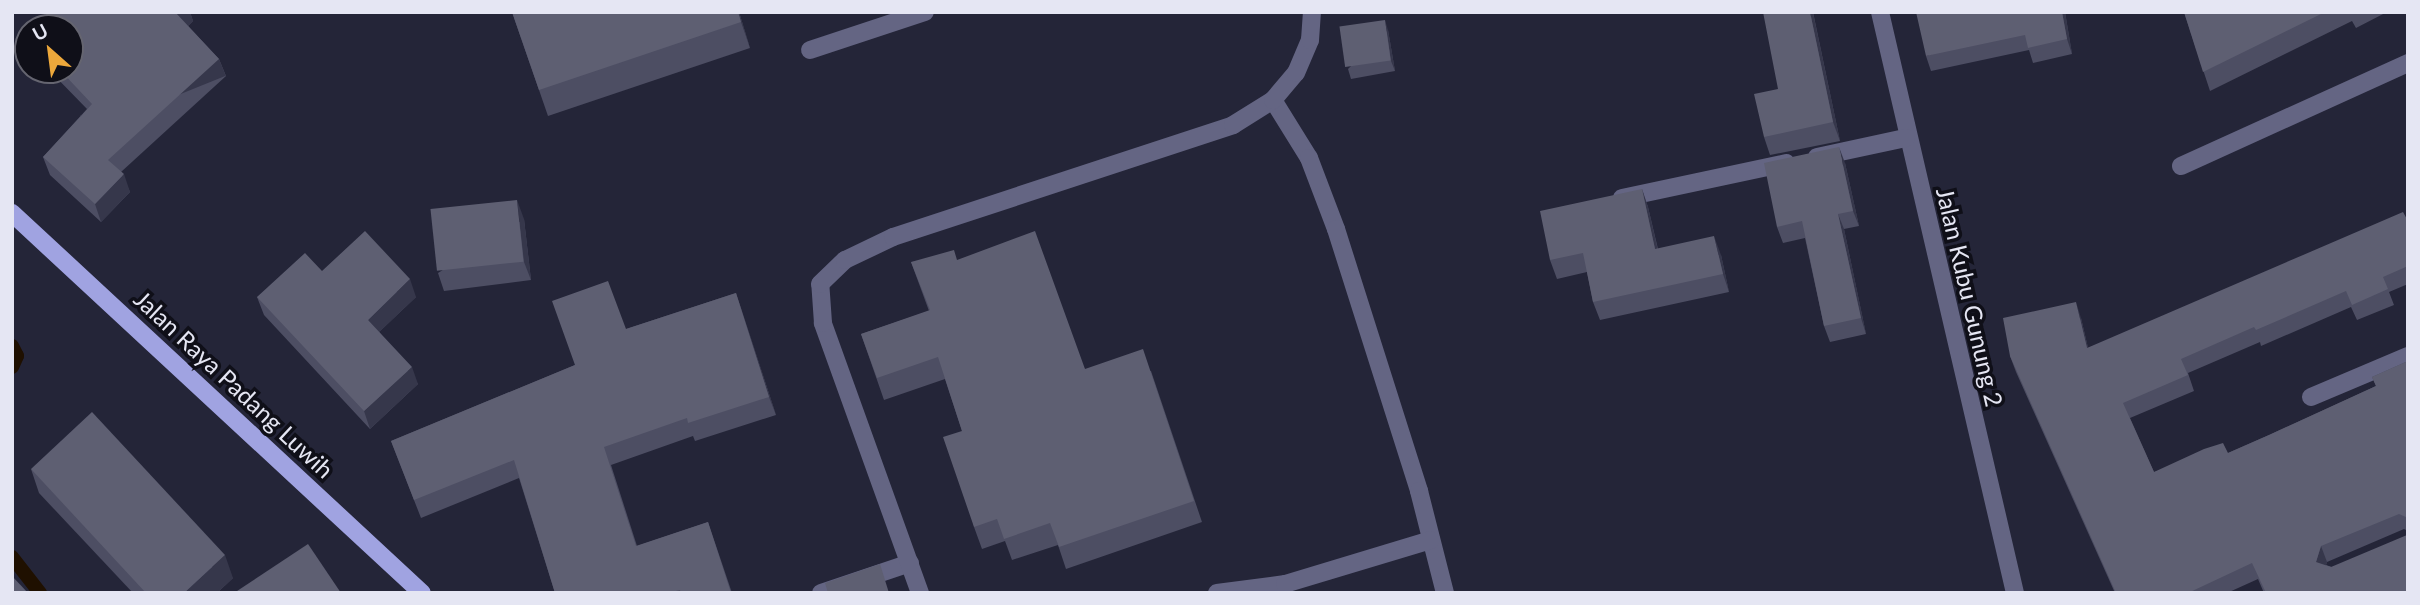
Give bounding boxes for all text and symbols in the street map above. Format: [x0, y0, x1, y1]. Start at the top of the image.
north arrow [14, 14, 84, 84]
text: U [28, 18, 51, 45]
street label: Jalan Kubu Gunung 2 [1931, 185, 2009, 409]
street label: Jalan Raya Padang Luwih [128, 284, 340, 484]

